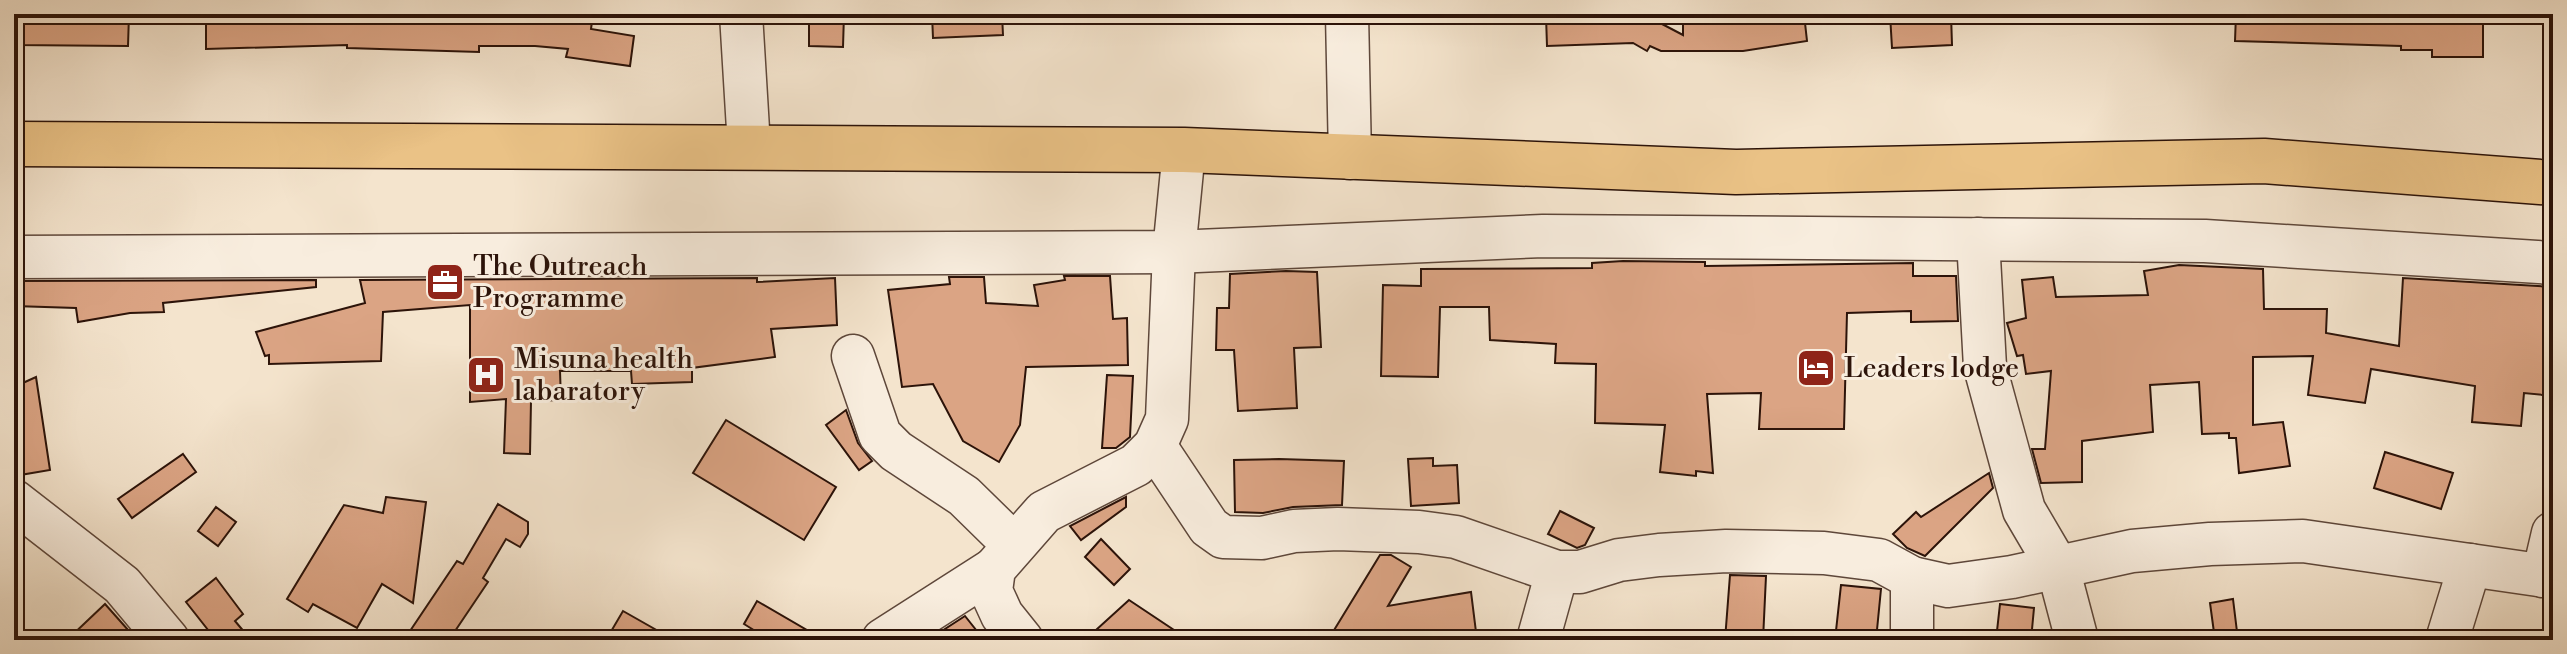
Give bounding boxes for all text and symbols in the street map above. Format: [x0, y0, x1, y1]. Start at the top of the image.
place label: The Outreach Programme [473, 249, 648, 316]
office icon: The Outreach Programme [424, 261, 466, 303]
place label: Misuna health labaratory [514, 342, 693, 409]
hotel icon: Leaders lodge [1795, 347, 1837, 389]
place label: Leaders lodge [1844, 351, 2019, 386]
hospital icon: Misuna health labaratory [465, 354, 507, 396]

